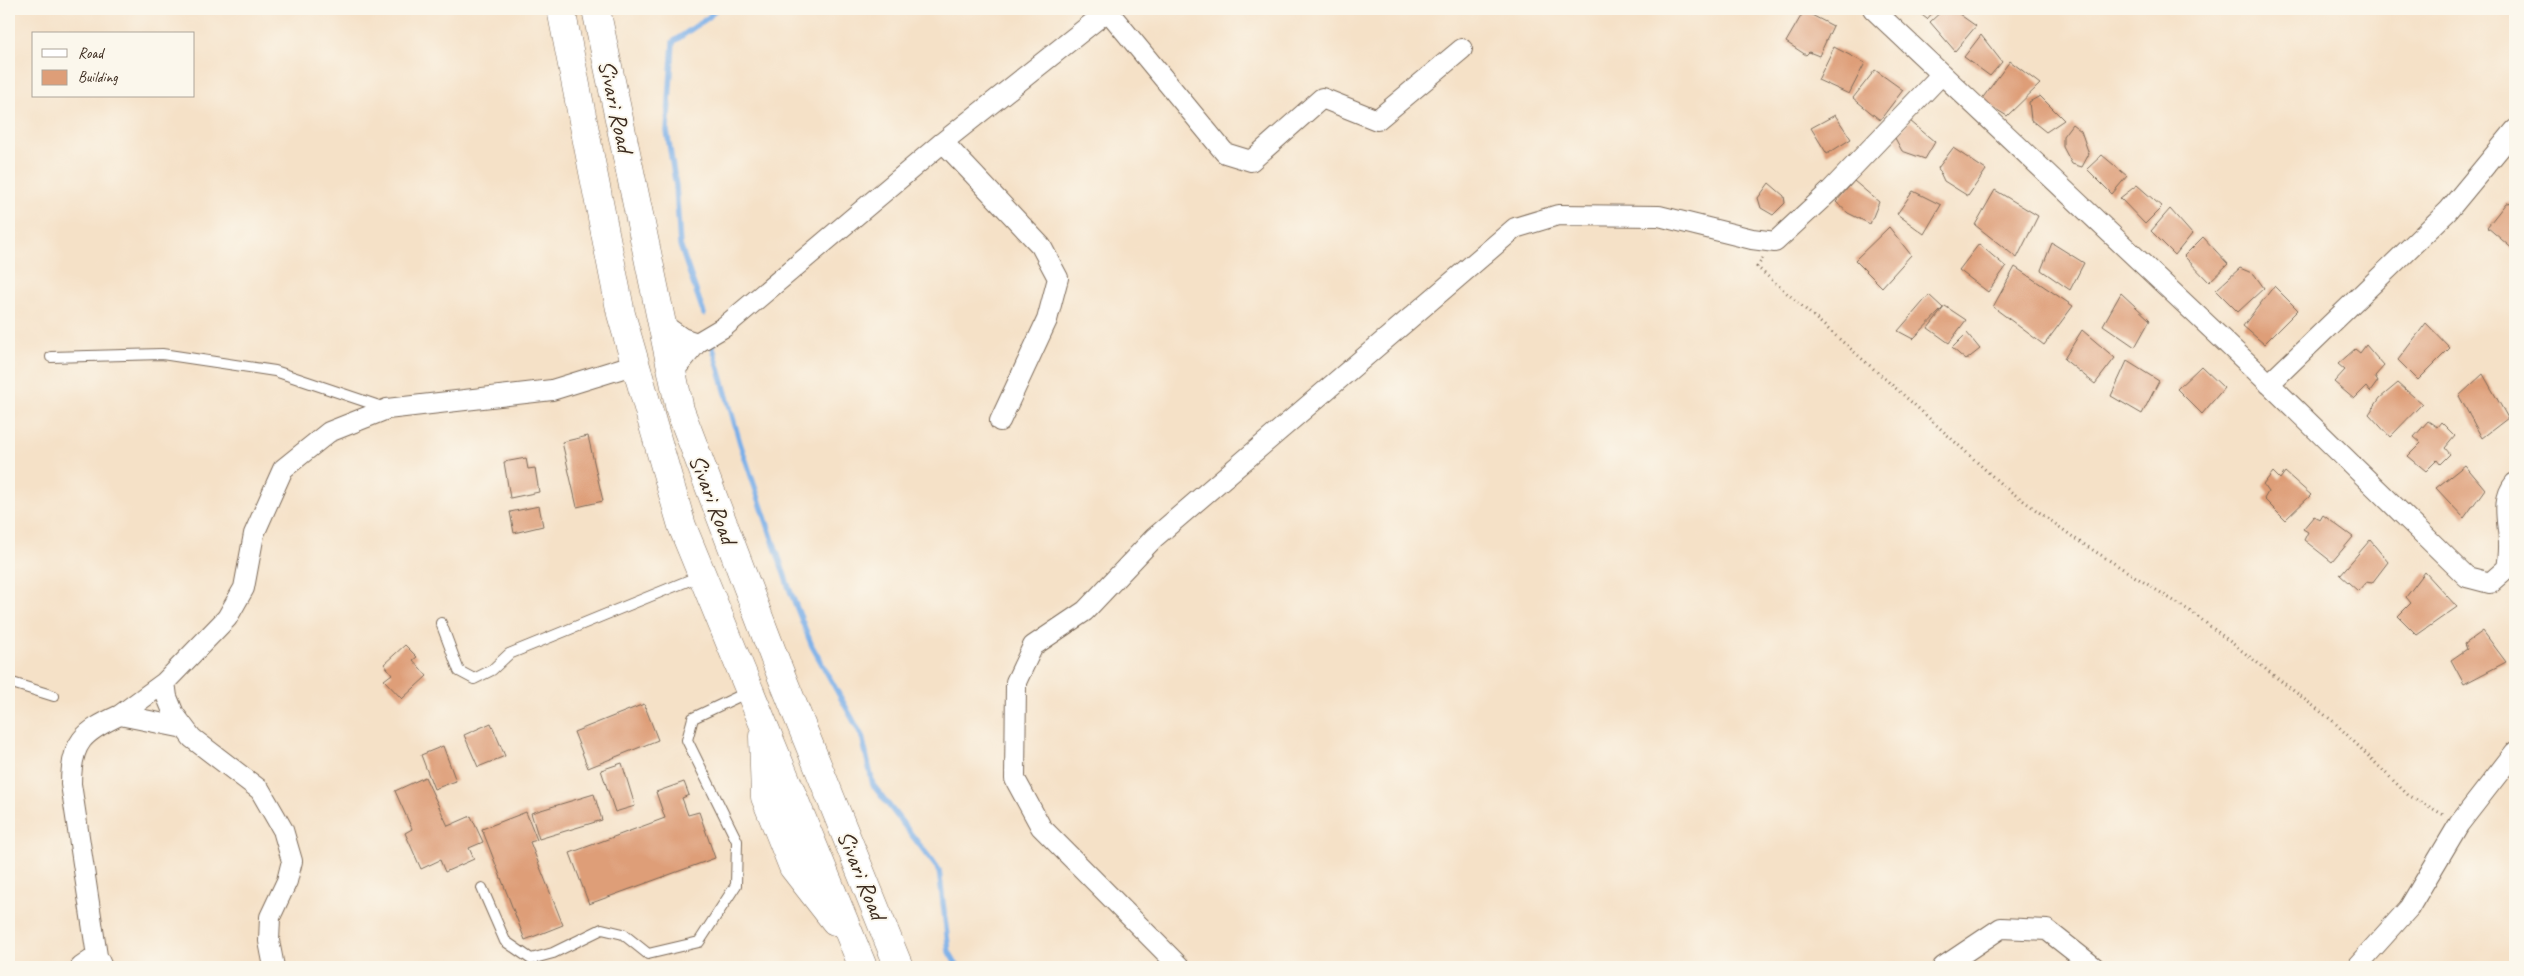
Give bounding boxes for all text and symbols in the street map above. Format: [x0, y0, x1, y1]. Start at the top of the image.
legend [32, 32, 195, 98]
text: Road [78, 44, 105, 63]
street label: Sivari Road [592, 57, 641, 158]
text: Building [78, 68, 118, 87]
street label: Sivari Road [682, 450, 745, 551]
street label: Sivari Road [831, 826, 895, 927]

